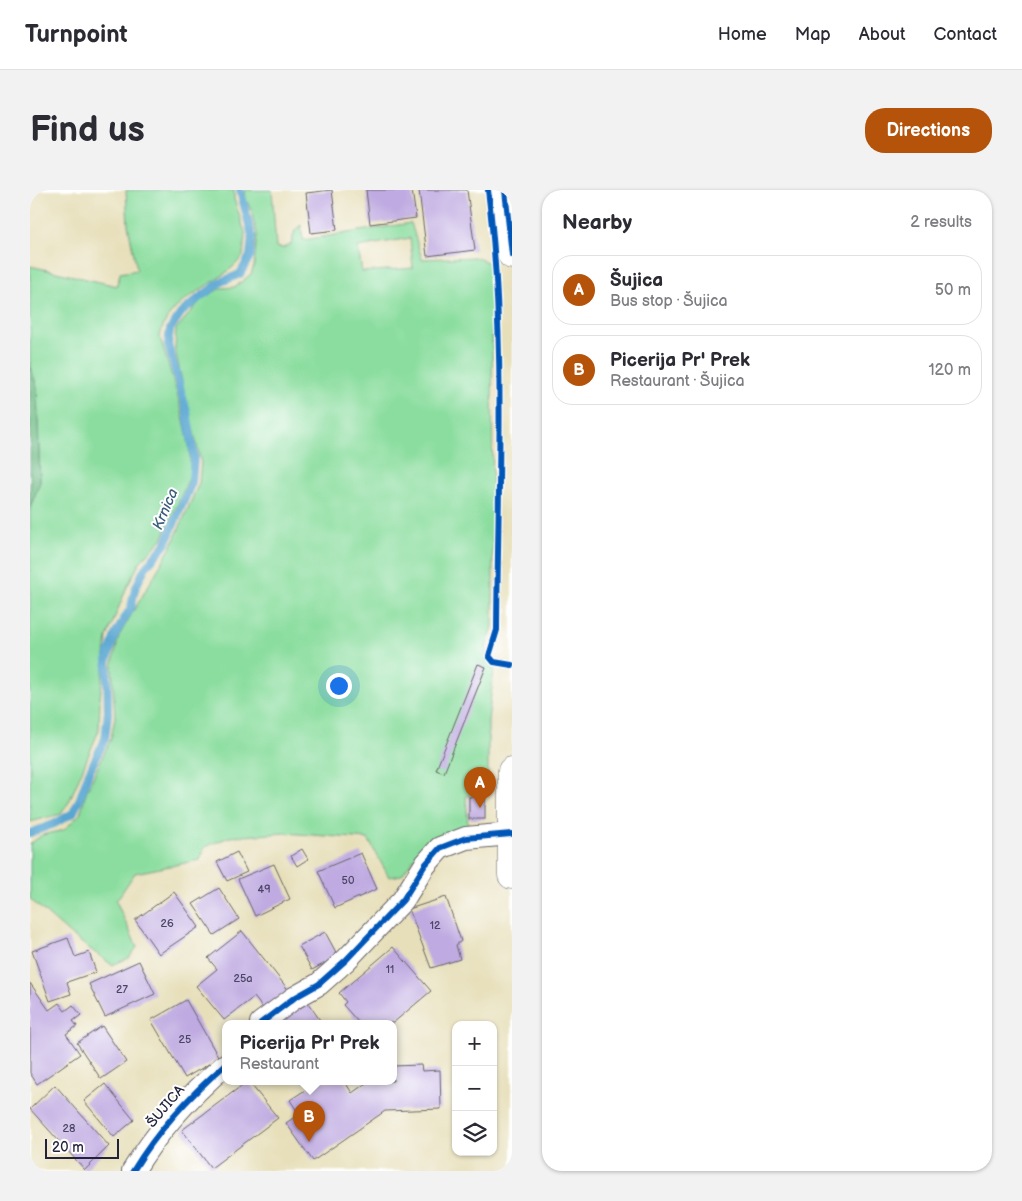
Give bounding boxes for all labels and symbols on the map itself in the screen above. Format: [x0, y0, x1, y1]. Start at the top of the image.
water label: Krnica [148, 486, 183, 533]
your location [326, 673, 352, 699]
pin: A [464, 767, 496, 808]
house number: 50 [342, 874, 355, 887]
house number: 49 [257, 883, 271, 896]
house number: 26 [160, 917, 174, 930]
house number: 12 [430, 919, 441, 932]
house number: 11 [386, 963, 394, 976]
house number: 25a [233, 972, 253, 985]
house number: 27 [116, 983, 129, 996]
house number: 25 [179, 1033, 191, 1046]
street label: ŠUJICA [142, 1081, 188, 1131]
pin: B [293, 1101, 325, 1142]
house number: 28 [63, 1122, 75, 1135]
scale bar [45, 1136, 119, 1159]

